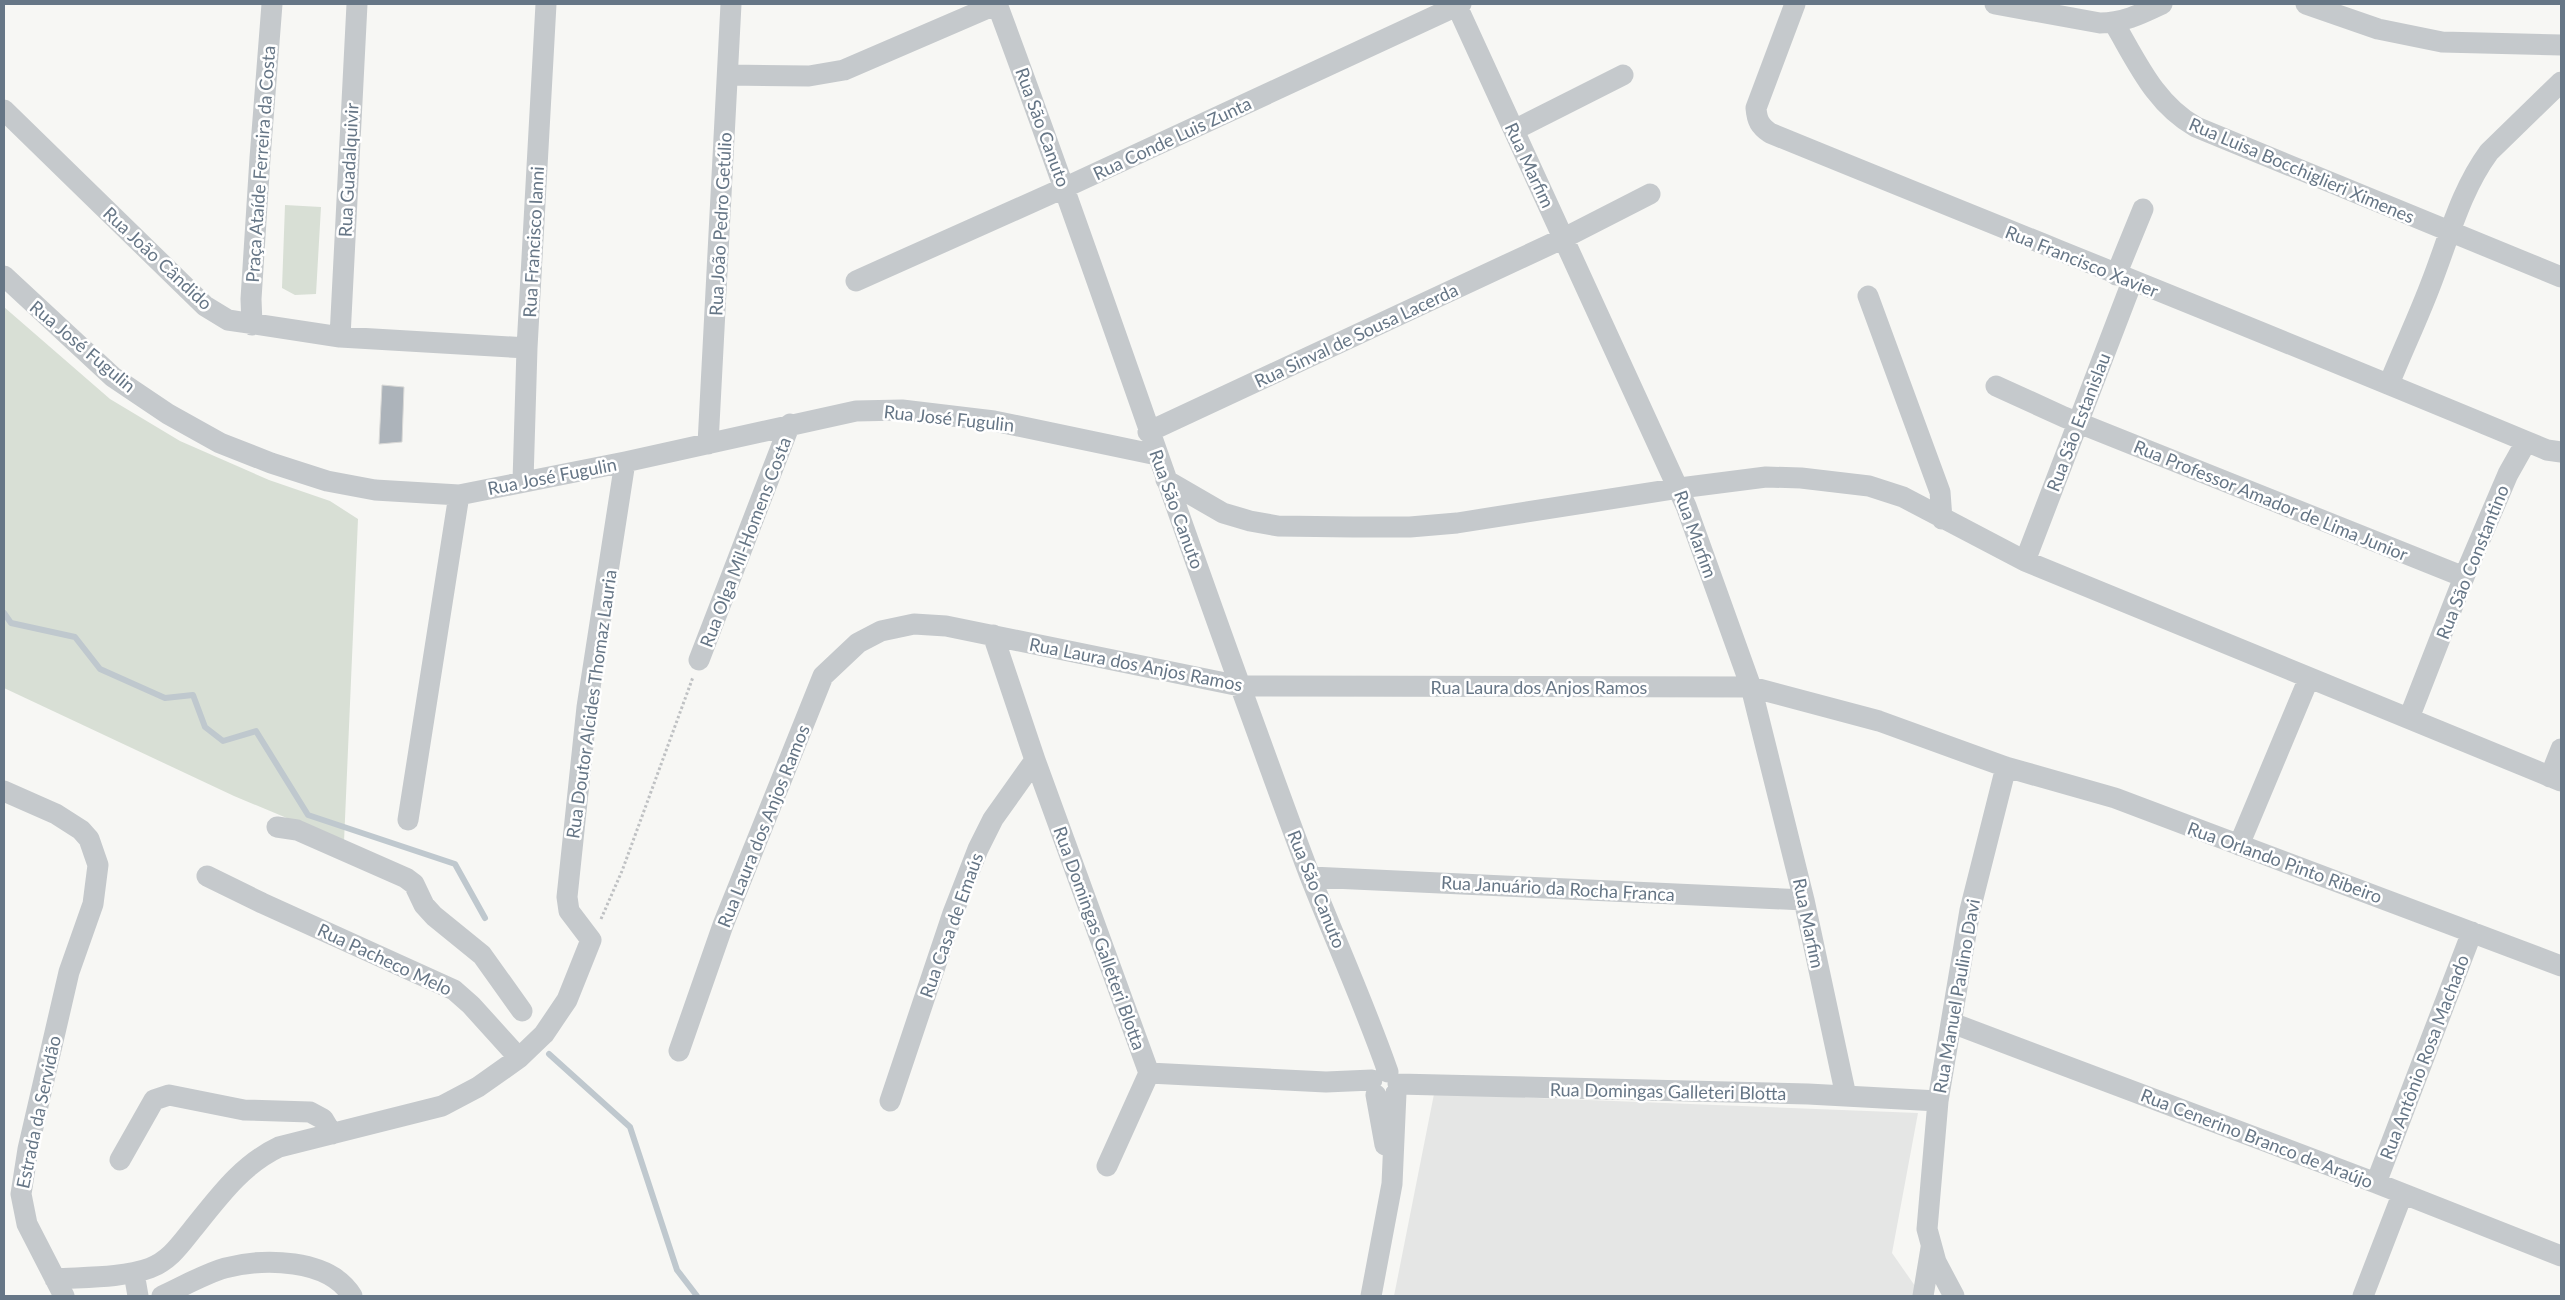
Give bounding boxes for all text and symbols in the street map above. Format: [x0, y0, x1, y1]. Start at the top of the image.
street label: Praça Ataíde Ferreira da Costa [241, 45, 279, 283]
street label: Rua São Canuto [1011, 64, 1075, 190]
street label: Rua Conde Luis Zunta [1089, 92, 1255, 184]
street label: Rua Guadalquivir [333, 102, 363, 238]
street label: Rua Luisa Bocchiglieri Ximenes [2186, 112, 2418, 228]
street label: Rua Marfim [1501, 119, 1559, 211]
street label: Rua João Pedro Getúlio [704, 132, 736, 316]
street label: Rua Francisco Ianni [518, 166, 548, 318]
street label: Rua João Cândido [99, 202, 217, 314]
street label: Rua Francisco Xavier [2002, 220, 2162, 302]
street label: Rua Sinval de Sousa Lacerda [1251, 278, 1461, 392]
street label: Rua José Fugulin [26, 295, 140, 397]
street label: Rua São Estanislau [2041, 350, 2115, 494]
street label: Rua José Fugulin [883, 400, 1015, 436]
street label: Rua Olga Mil-Homens Costa [695, 434, 795, 650]
street label: Rua Professor Amador de Lima Junior [2131, 435, 2412, 565]
street label: Rua São Canuto [1145, 446, 1209, 572]
street label: Rua José Fugulin [486, 453, 618, 499]
street label: Rua São Constantino [2431, 482, 2513, 642]
street label: Rua Marfim [1670, 487, 1722, 581]
street label: Rua Doutor Alcides Thomaz Lauria [561, 568, 621, 840]
street label: Rua Laura dos Anjos Ramos [1027, 633, 1245, 696]
street label: Rua Laura dos Anjos Ramos [1431, 676, 1648, 698]
street label: Rua Laura dos Anjos Ramos [712, 721, 814, 931]
street label: Rua Orlando Pinto Ribeiro [2185, 817, 2385, 907]
street label: Rua Domingas Galleteri Blotta [1049, 823, 1151, 1053]
street label: Rua São Canuto [1283, 827, 1351, 951]
street label: Rua Casa de Emaús [915, 849, 988, 1001]
street label: Rua Januário da Rocha Franca [1441, 871, 1675, 905]
street label: Rua Marfim [1789, 876, 1829, 970]
street label: Rua Manuel Paulino Davi [1928, 897, 1984, 1095]
street label: Rua Pacheco Melo [314, 918, 456, 1000]
street label: Rua Antônio Rosa Machado [2375, 952, 2473, 1162]
street label: Estrada da Servidão [11, 1034, 65, 1190]
street label: Rua Domingas Galleteri Blotta [1550, 1078, 1786, 1104]
street label: Rua Cenerino Branco de Araújo [2138, 1083, 2376, 1193]

